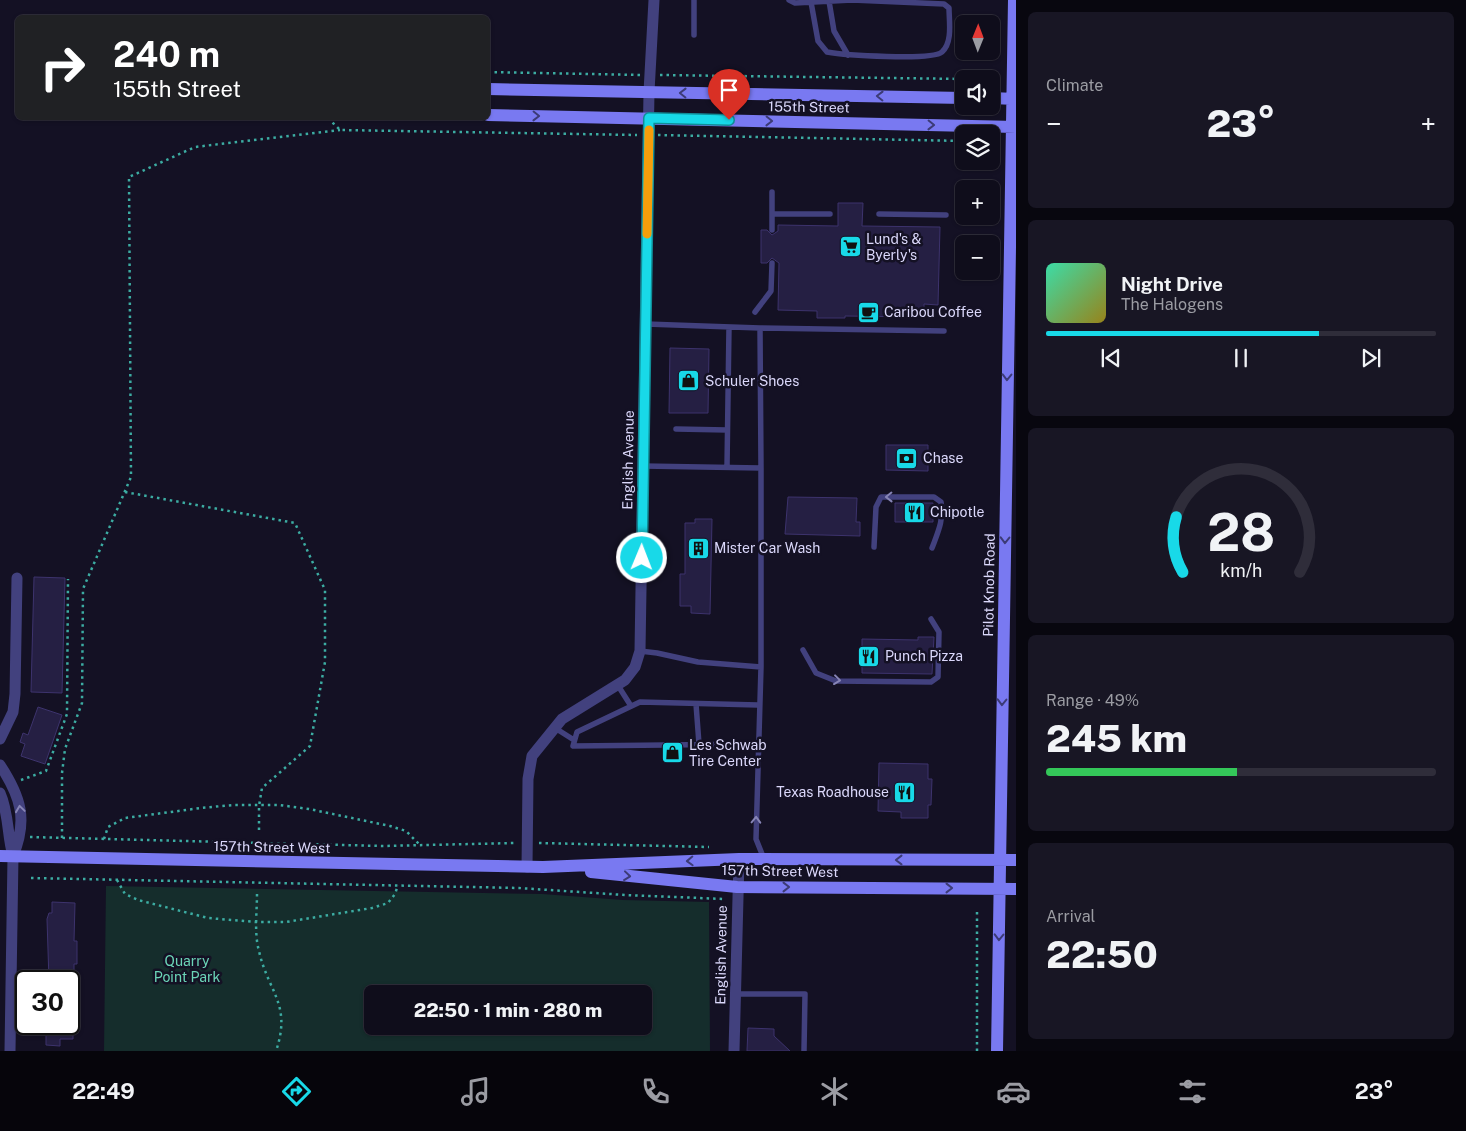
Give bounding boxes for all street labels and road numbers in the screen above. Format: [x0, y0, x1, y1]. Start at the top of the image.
street label: 155th Street [768, 98, 850, 116]
street label: English Avenue [619, 410, 637, 510]
street label: Pilot Knob Road [980, 533, 998, 637]
street label: 157th Street West [213, 838, 331, 856]
street label: 157th Street West [721, 862, 839, 880]
street label: English Avenue [712, 905, 730, 1005]

